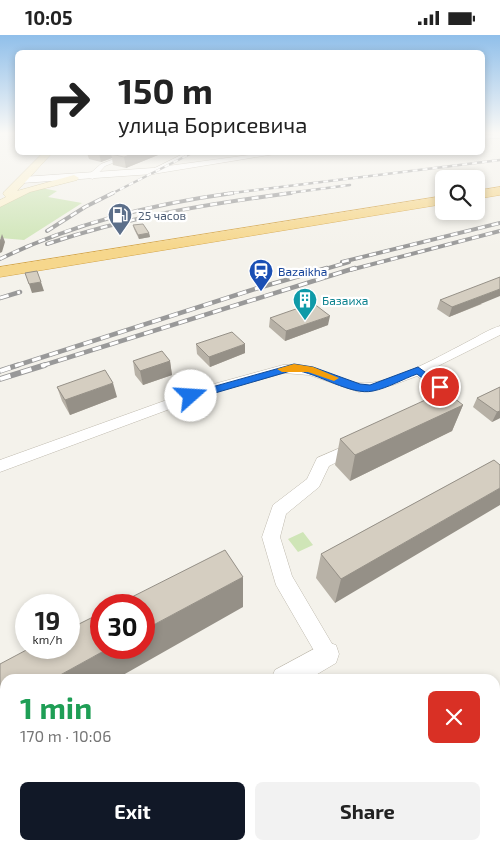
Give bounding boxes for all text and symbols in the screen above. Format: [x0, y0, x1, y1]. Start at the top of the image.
text: 10:05 [25, 6, 73, 29]
text: 150 m [118, 69, 213, 111]
icon: right [35, 70, 100, 135]
text: улица Борисевича [118, 111, 307, 137]
map controls [435, 170, 485, 220]
button: search [435, 170, 485, 220]
fuel station icon: 25 часов [107, 202, 133, 236]
place label: 25 часов [138, 208, 186, 222]
station icon: Bazaikha [248, 258, 274, 292]
place label: Bazaikha [278, 264, 327, 278]
building icon: Базаиха [292, 287, 318, 321]
place label: Базаиха [322, 293, 368, 307]
pin [419, 366, 461, 408]
position arrow [164, 369, 216, 421]
icon: arrive [426, 373, 454, 401]
speed limit sign: 30 [90, 594, 155, 659]
text: 19 [35, 605, 60, 635]
text: km/h [33, 632, 62, 646]
text: 1 min [20, 689, 92, 725]
button: close [428, 691, 480, 743]
text: 170 m · 10:06 [20, 726, 111, 745]
button: Exit [20, 782, 245, 840]
button: Share [255, 782, 480, 840]

